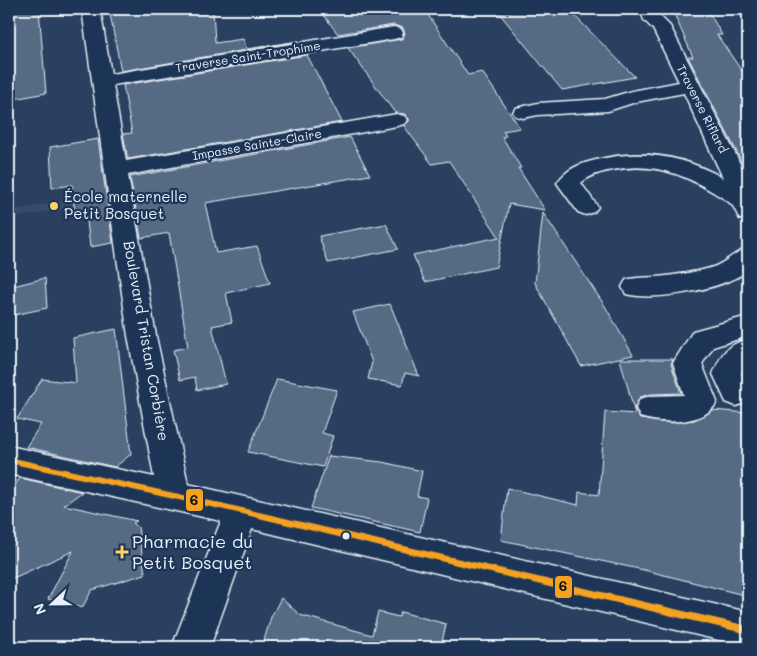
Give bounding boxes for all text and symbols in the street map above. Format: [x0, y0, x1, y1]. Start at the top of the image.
street label: Traverse Saint-Trophime [174, 37, 322, 75]
street label: Traverse Riflard [674, 62, 732, 156]
street label: Impasse Sainte-Claire [191, 125, 323, 163]
place label: École maternelle Petit Bosquet [64, 186, 187, 223]
marker: École maternelle Petit Bosquet [48, 200, 60, 212]
street label: Boulevard Tristan Corbière [120, 239, 174, 442]
line badge: 6 [185, 488, 204, 512]
text: 6 [190, 490, 198, 509]
place label: Pharmacie du Petit Bosquet [132, 529, 253, 574]
unlabelled marker [341, 531, 351, 541]
marker: Pharmacie du Petit Bosquet [116, 546, 128, 558]
line badge: 6 [554, 575, 573, 599]
text: 6 [559, 576, 567, 595]
north arrow [28, 578, 78, 628]
text: N [29, 601, 50, 618]

